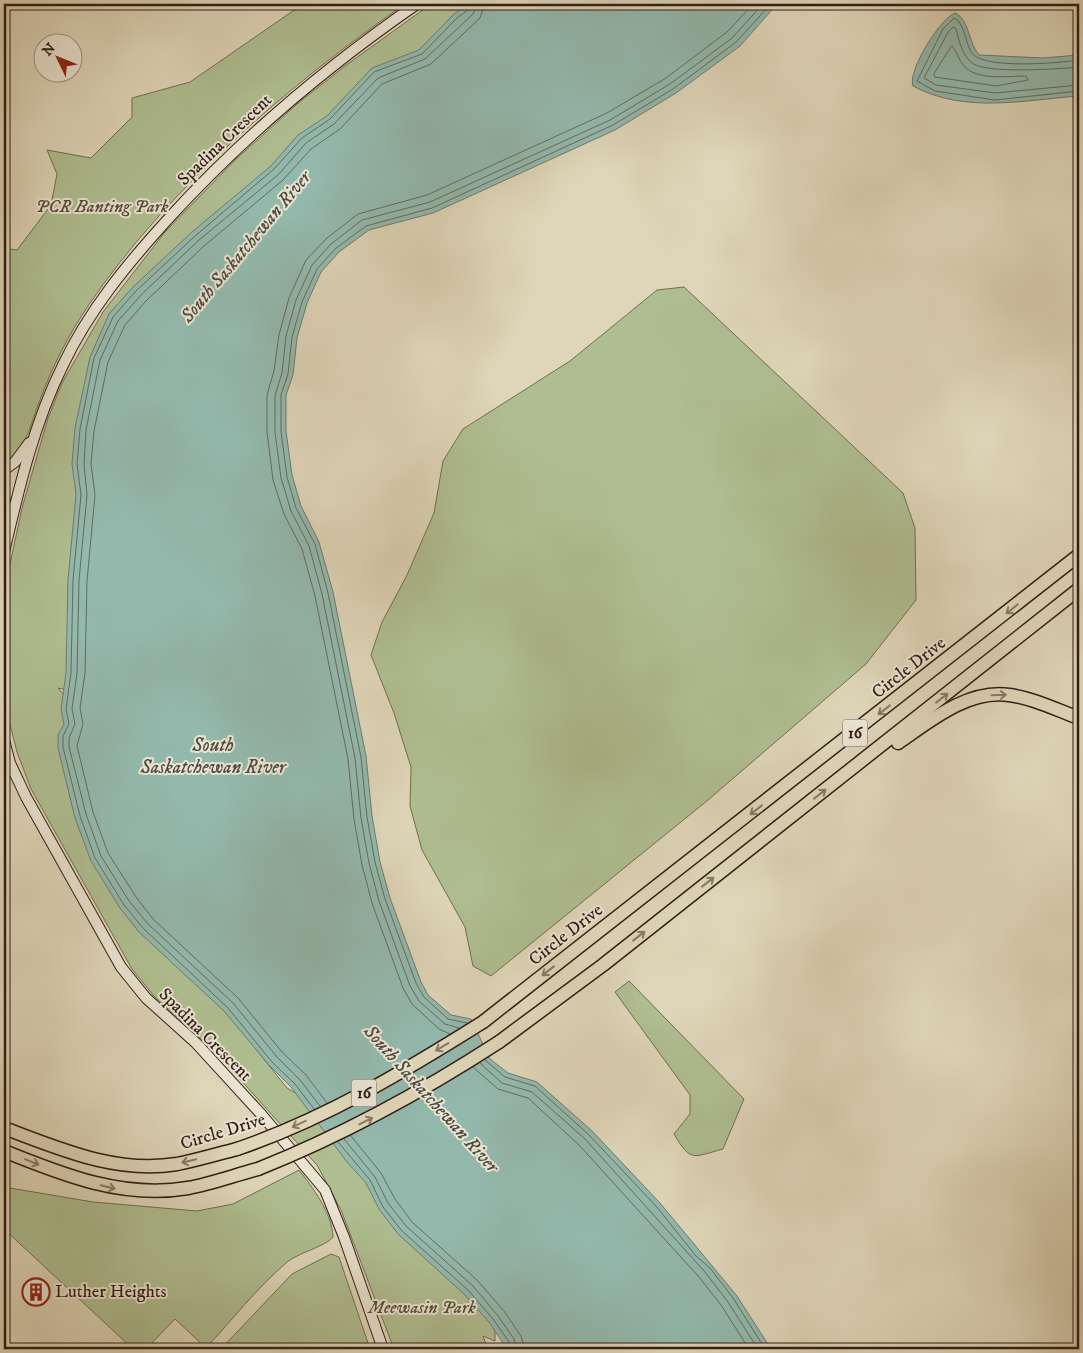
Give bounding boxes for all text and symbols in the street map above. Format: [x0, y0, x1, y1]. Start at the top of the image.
north arrow [32, 32, 82, 82]
text: N [39, 39, 60, 60]
street label: Spadina Crescent [173, 89, 277, 191]
water label: South Saskatchewan River [175, 165, 318, 328]
park label: PCR Banting Park [35, 196, 169, 218]
one-way arrow [1005, 603, 1018, 614]
street label: Circle Drive [868, 632, 950, 704]
one-way arrow [990, 690, 1007, 700]
one-way arrow [935, 693, 948, 704]
one-way arrow [878, 704, 891, 715]
road number: 16 [842, 720, 868, 746]
water label: South Saskatchewan River [139, 734, 288, 779]
one-way arrow [814, 789, 827, 800]
one-way arrow [750, 804, 763, 815]
one-way arrow [701, 877, 714, 888]
street label: Circle Drive [525, 899, 607, 971]
one-way arrow [632, 931, 645, 942]
one-way arrow [542, 966, 555, 977]
street label: Spadina Crescent [154, 984, 256, 1086]
water label: South Saskatchewan River [358, 1020, 505, 1179]
one-way arrow [435, 1043, 449, 1053]
road number: 16 [352, 1080, 376, 1106]
street label: Circle Drive [178, 1109, 268, 1155]
one-way arrow [358, 1116, 373, 1125]
one-way arrow [292, 1120, 307, 1130]
one-way arrow [182, 1157, 198, 1166]
one-way arrow [24, 1158, 39, 1168]
one-way arrow [99, 1183, 115, 1192]
building icon: Luther Heights [21, 1277, 51, 1307]
place label: Luther Heights [55, 1281, 167, 1303]
park label: Meewasin Park [366, 1297, 476, 1319]

